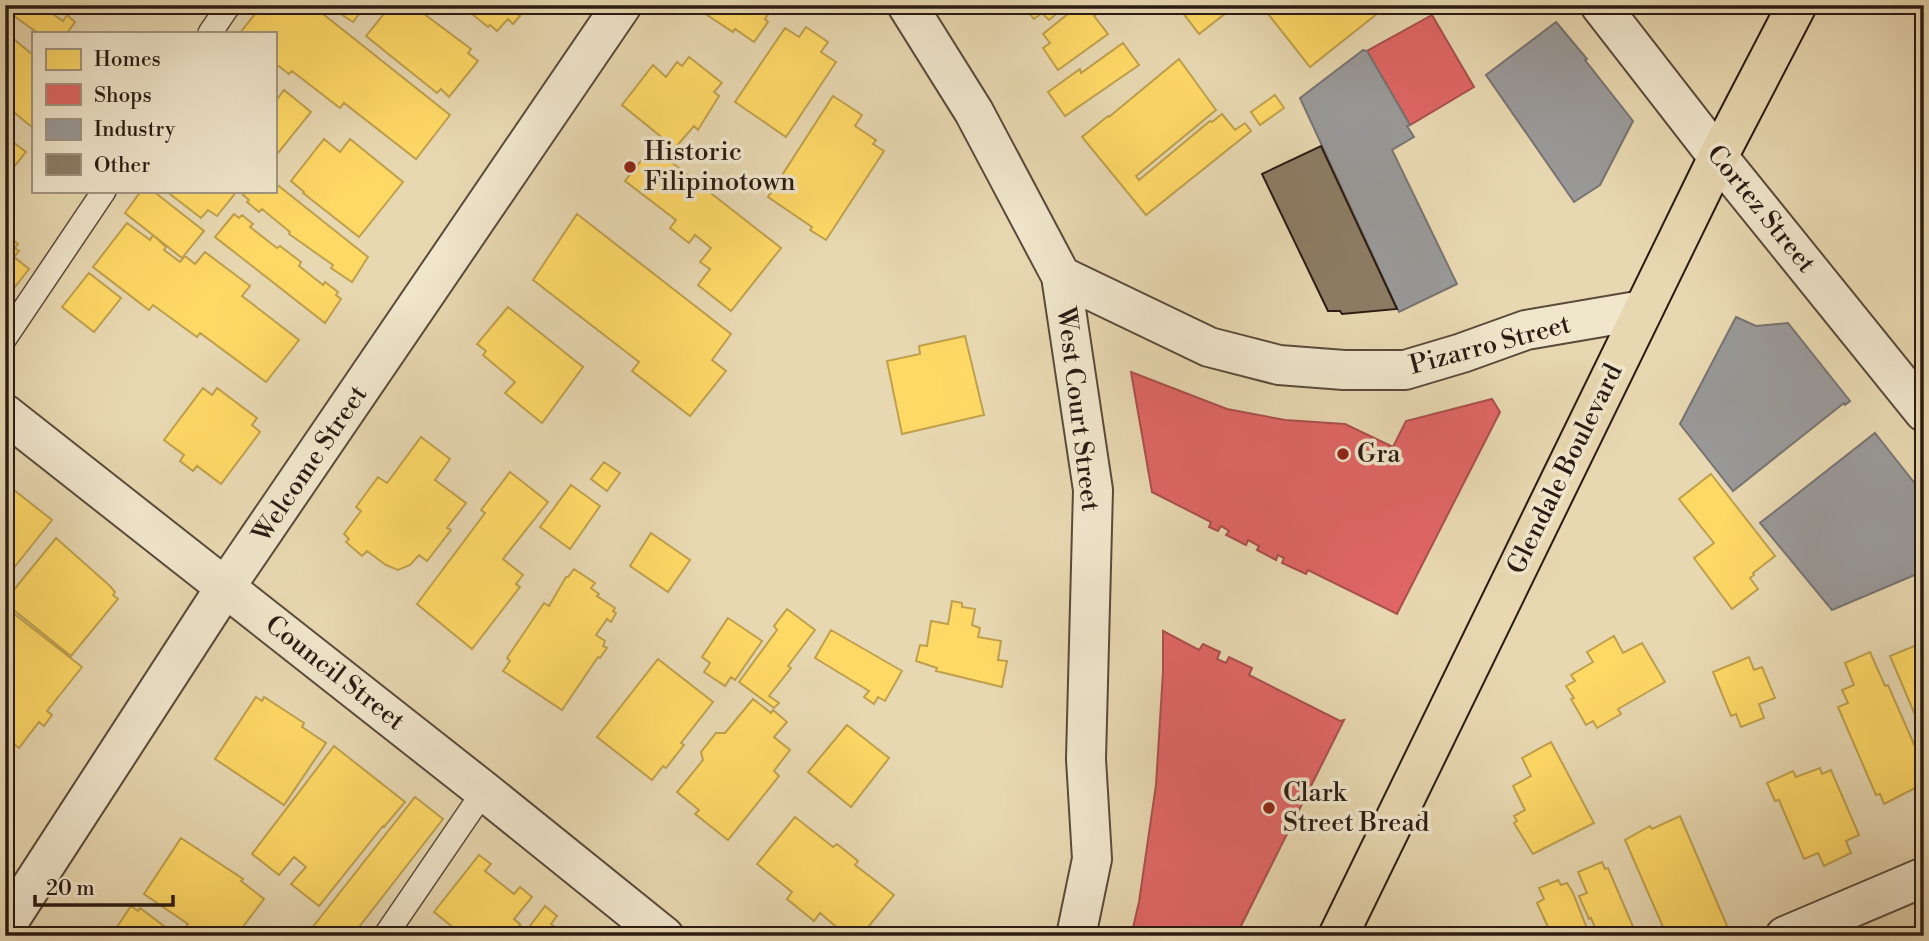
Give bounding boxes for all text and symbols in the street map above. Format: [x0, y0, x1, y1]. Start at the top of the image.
legend [32, 32, 276, 192]
text: Homes [94, 47, 161, 73]
text: Shops [94, 83, 152, 109]
text: Industry [94, 117, 176, 143]
place label: Historic Filipinotown [644, 136, 796, 198]
street label: Cortez Street [1700, 139, 1822, 279]
text: Other [94, 153, 150, 179]
marker: Historic Filipinotown [622, 159, 638, 175]
street label: West Court Street [1049, 304, 1106, 513]
street label: Pizarro Street [1406, 308, 1574, 382]
street label: Glendale Boulevard [1500, 359, 1630, 579]
street label: Welcome Street [245, 379, 374, 549]
place label: Gra [1357, 438, 1401, 470]
marker: Gra [1335, 446, 1351, 462]
street label: Council Street [259, 609, 411, 737]
place label: Clark Street Bread [1283, 777, 1430, 839]
marker: Clark Street Bread [1261, 800, 1277, 816]
scale bar [35, 864, 173, 908]
text: 20 m [46, 876, 95, 902]

